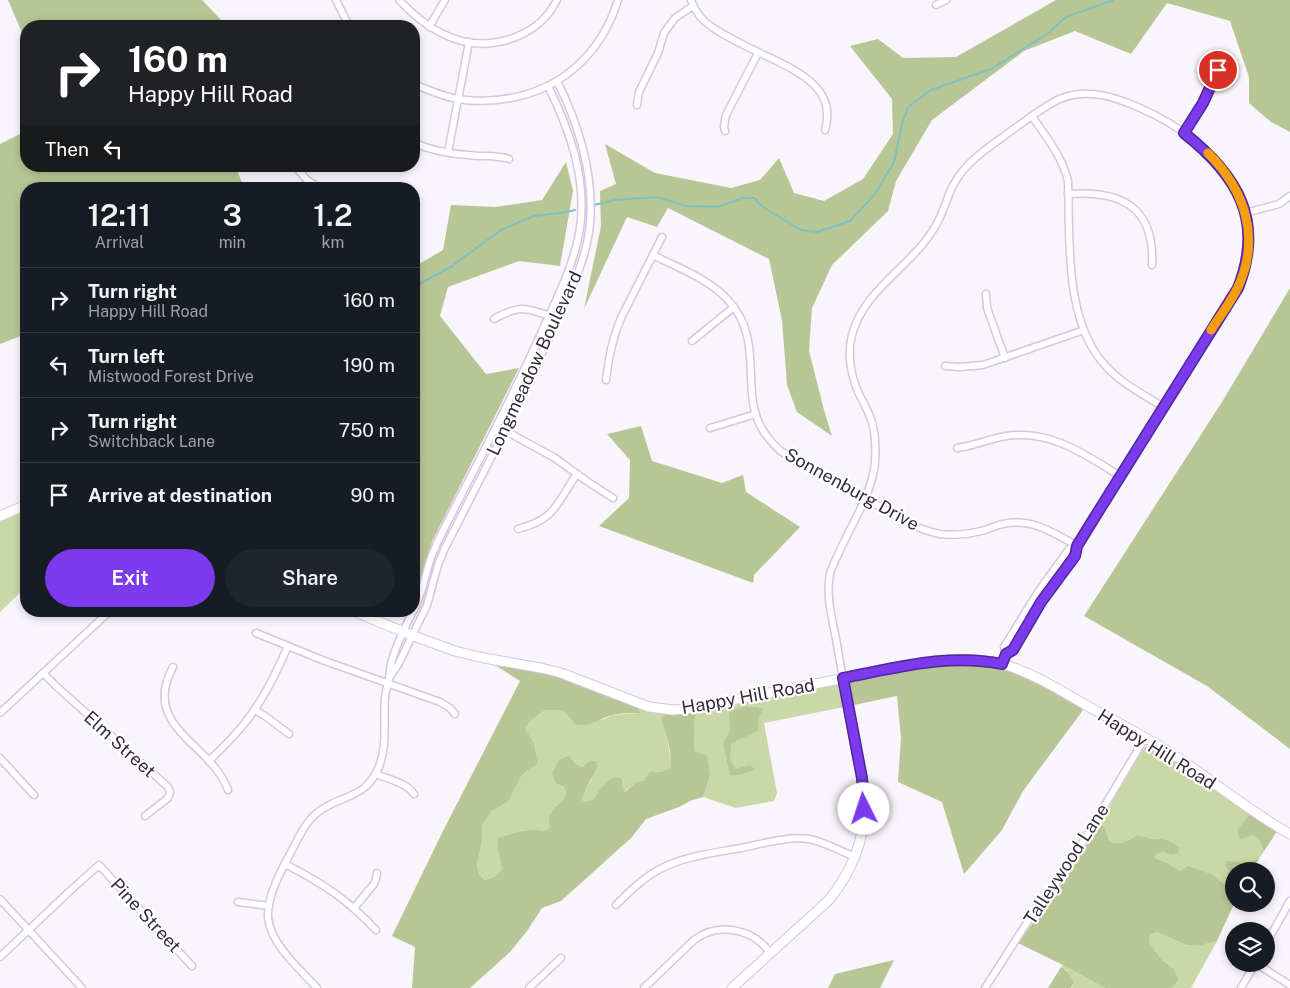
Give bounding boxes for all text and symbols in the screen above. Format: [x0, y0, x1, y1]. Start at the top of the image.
text: 160 m [128, 39, 228, 80]
icon: right [45, 40, 110, 105]
pin [1197, 49, 1239, 91]
icon: arrive [1204, 56, 1232, 84]
text: Happy Hill Road [128, 81, 293, 107]
icon: left [99, 135, 127, 163]
text: Then [45, 138, 89, 160]
text: 12:11 [88, 197, 151, 233]
text: 3 [223, 197, 242, 233]
text: 1.2 [313, 197, 353, 233]
text: Arrival [95, 233, 144, 252]
text: min [219, 233, 246, 252]
text: km [322, 233, 344, 252]
street label: Longmeadow Boulevard [482, 268, 586, 458]
text: Turn right [88, 280, 177, 302]
icon: right [45, 286, 73, 314]
text: 160 m [343, 289, 395, 311]
text: Happy Hill Road [88, 302, 208, 321]
text: Turn left [88, 345, 165, 367]
icon: left [45, 351, 73, 379]
text: 190 m [343, 354, 395, 376]
text: Mistwood Forest Drive [88, 367, 254, 386]
text: Turn right [88, 410, 177, 432]
icon: right [45, 416, 73, 444]
text: 750 m [339, 419, 395, 441]
text: Switchback Lane [88, 432, 215, 451]
street label: Sonnenburg Drive [781, 443, 923, 535]
icon: arrive [45, 481, 73, 509]
text: Arrive at destination [88, 484, 272, 506]
text: 90 m [351, 484, 395, 506]
button: Exit [45, 549, 215, 607]
button: Share [225, 549, 395, 607]
street label: Happy Hill Road [680, 674, 816, 718]
street label: Happy Hill Road [1094, 704, 1220, 794]
street label: Elm Street [80, 706, 160, 782]
position arrow [837, 782, 889, 834]
street label: Talleywood Lane [1019, 800, 1113, 928]
map controls [1225, 862, 1275, 972]
button: search [1225, 862, 1275, 912]
street label: Pine Street [106, 874, 186, 956]
button: layers [1225, 922, 1275, 972]

